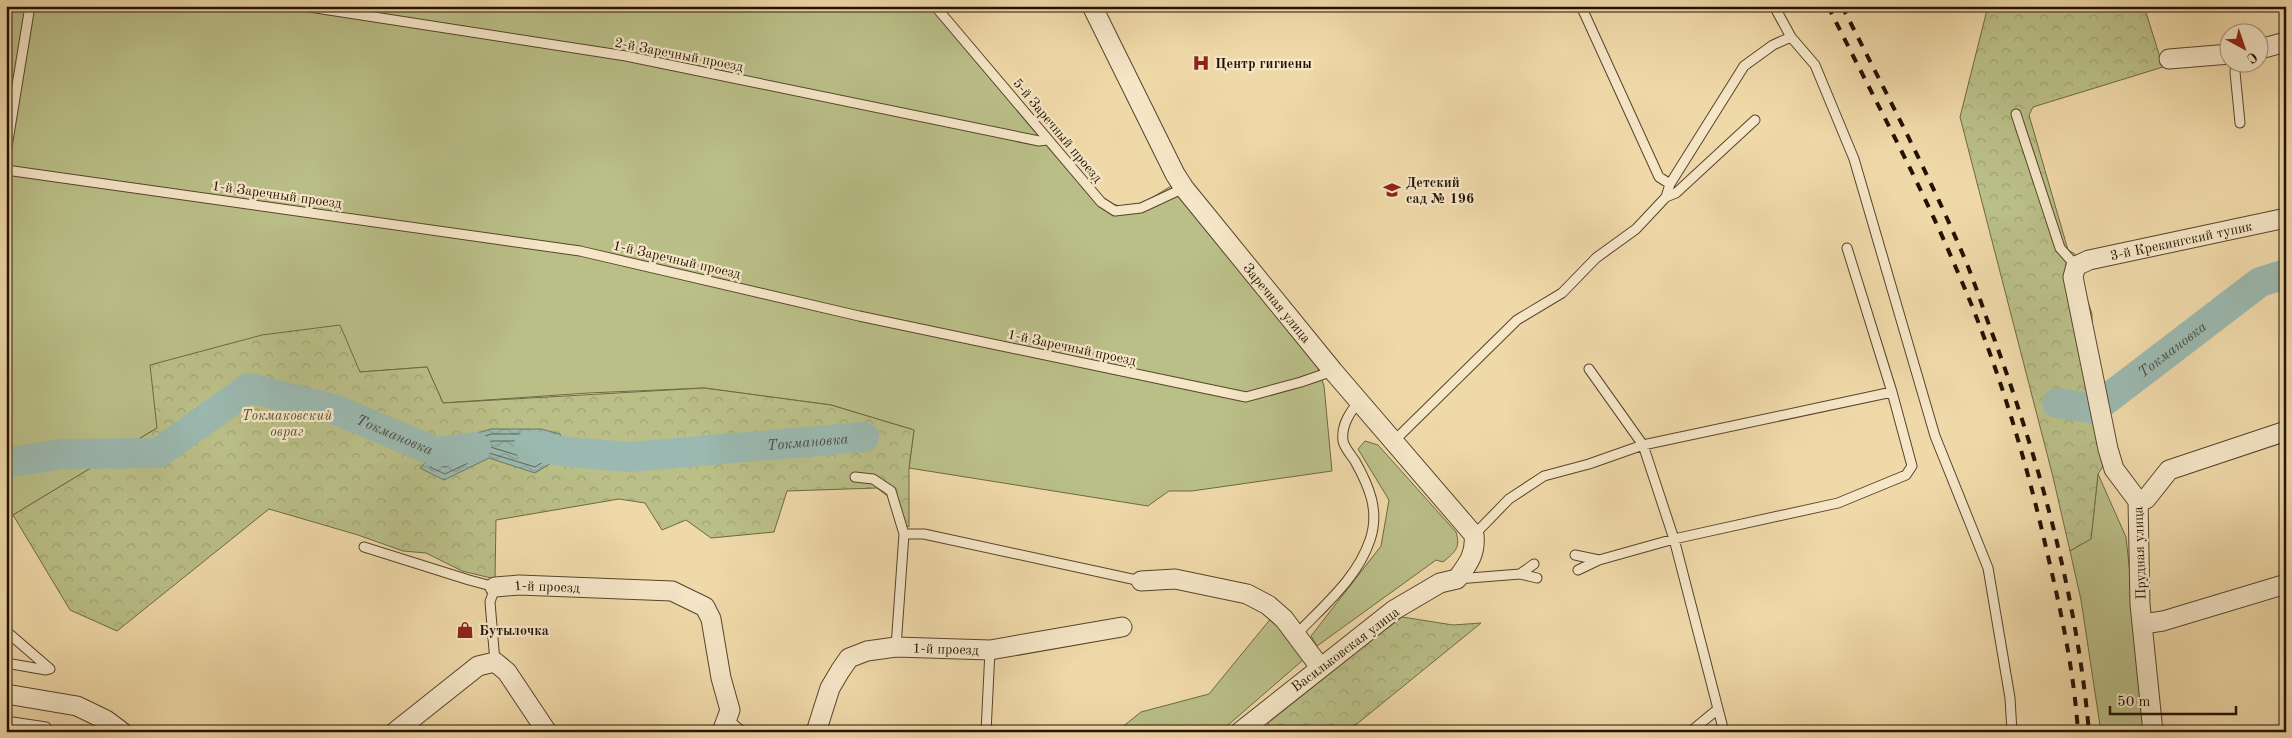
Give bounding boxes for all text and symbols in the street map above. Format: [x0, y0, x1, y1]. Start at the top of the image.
north arrow [2220, 22, 2270, 72]
street label: 2-й Заречный проезд [613, 36, 744, 74]
text: С [2244, 49, 2260, 66]
hospital icon: Центр гигиены [1191, 53, 1211, 73]
place label: Центр гигиены [1215, 57, 1312, 71]
street label: 5-й Заречный проезд [1010, 76, 1105, 185]
place label: Детский сад № 196 [1406, 176, 1474, 206]
street label: 1-й Заречный проезд [211, 179, 343, 211]
school or university icon: Детский сад № 196 [1382, 180, 1402, 200]
street label: 3-й Крекингский тупик [2109, 219, 2254, 263]
street label: 1-й Заречный проезд [612, 238, 742, 282]
street label: Заречная улица [1240, 261, 1313, 346]
water label: Токмановка [2136, 320, 2210, 381]
street label: 1-й Заречный проезд [1006, 328, 1137, 368]
park label: Токмаковский овраг [242, 409, 332, 440]
water label: Токмановка [354, 413, 435, 459]
water label: Токмановка [766, 432, 849, 454]
street label: Прудная улица [2131, 506, 2149, 600]
street label: 1-й проезд [513, 579, 580, 595]
street label: Васильковская улица [1289, 605, 1402, 695]
shop icon: Бутылочка [455, 620, 475, 640]
place label: Бутылочка [479, 624, 549, 638]
street label: 1-й проезд [912, 642, 979, 658]
scale bar [2110, 683, 2236, 715]
text: 50 m [2117, 695, 2151, 710]

